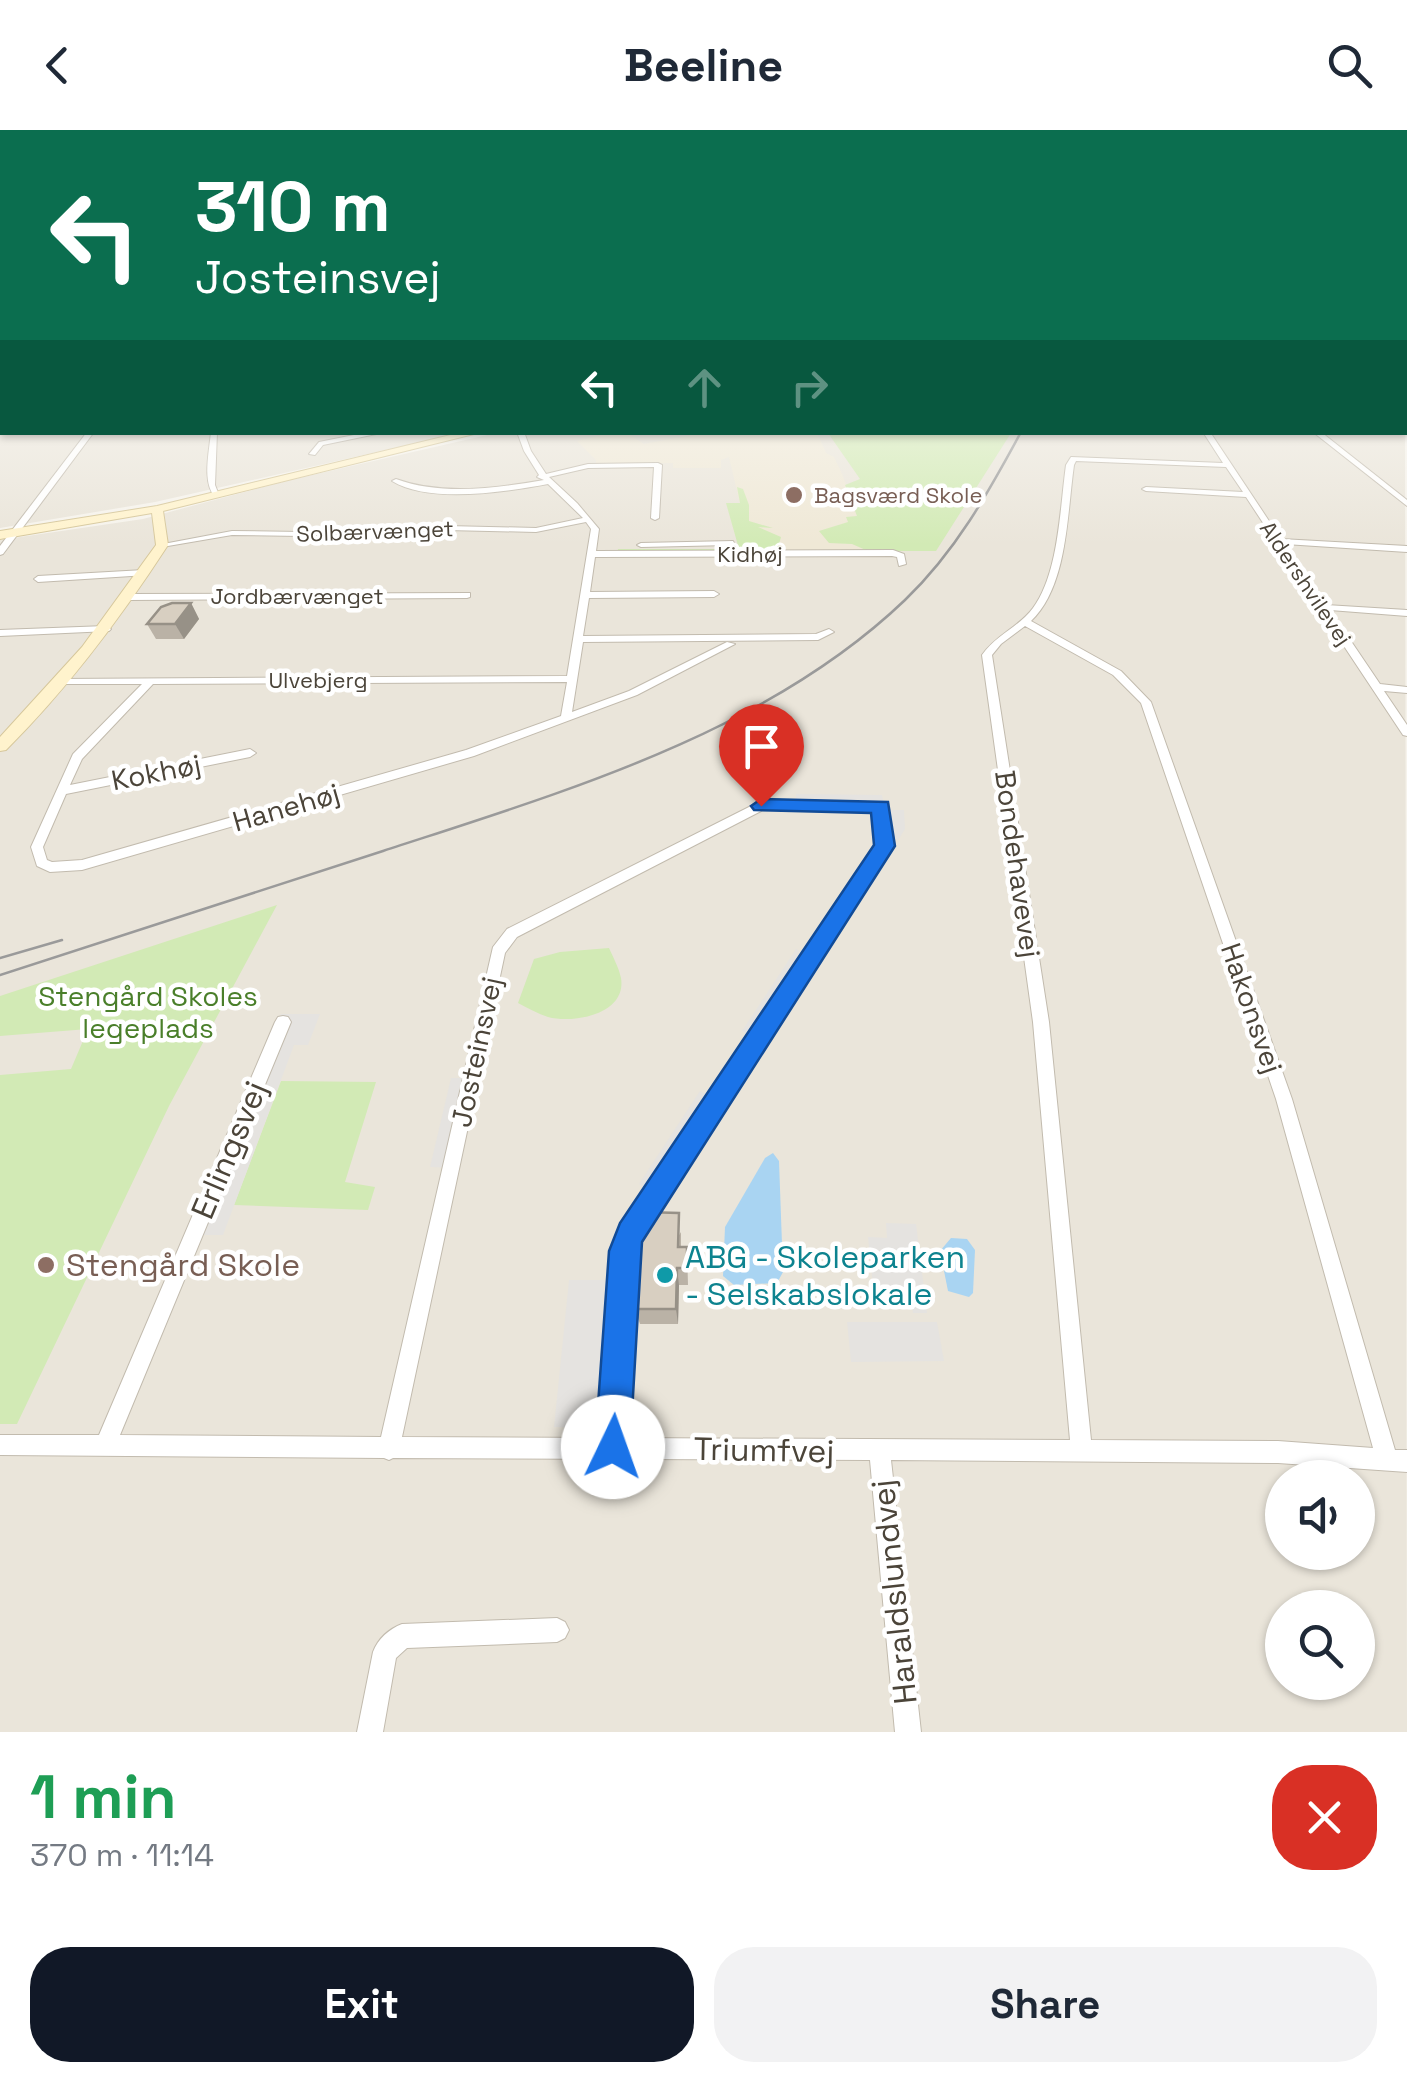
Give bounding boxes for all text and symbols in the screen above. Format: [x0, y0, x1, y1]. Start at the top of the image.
text: Beeline [624, 37, 783, 94]
icon: back [30, 38, 85, 93]
icon: search [1322, 38, 1377, 93]
text: 310 m [195, 162, 391, 251]
icon: left [30, 170, 160, 300]
text: Josteinsvej [195, 249, 441, 306]
icon: left [572, 360, 627, 415]
icon: ahead [677, 360, 732, 415]
icon: right [782, 360, 837, 415]
place label: Bagsværd Skole [814, 481, 983, 509]
marker: Bagsværd Skole [783, 484, 805, 506]
street label: Solbærvænget [296, 514, 454, 548]
street label: Aldershvilevej [1254, 515, 1358, 651]
street label: Kidhøj [717, 540, 783, 568]
street label: Jordbærvænget [210, 582, 384, 610]
street label: Ulvebjerg [268, 666, 368, 694]
pin [719, 704, 804, 807]
icon: arrive [734, 719, 789, 774]
street label: Kokhøj [108, 746, 204, 798]
street label: Bondehavevej [987, 768, 1049, 960]
street label: Hanehøj [228, 775, 344, 839]
street label: Hakonsvej [1213, 938, 1291, 1078]
street label: Josteinsvej [443, 973, 509, 1131]
park label: Stengård Skoles legeplads [38, 978, 258, 1046]
street label: Erlingsvej [182, 1075, 276, 1225]
place label: ABG - Skoleparken - Selskabslokale [685, 1237, 965, 1314]
place label: Stengård Skole [66, 1245, 300, 1285]
marker: Stengård Skole [35, 1254, 57, 1276]
marker: ABG - Skoleparken - Selskabslokale [654, 1264, 676, 1286]
position arrow [561, 1395, 665, 1499]
street label: Triumfvej [693, 1429, 835, 1471]
map controls [1265, 1460, 1375, 1700]
button: sound [1265, 1460, 1375, 1570]
street label: Haraldslundvej [862, 1478, 926, 1706]
button: search [1265, 1590, 1375, 1700]
text: 1 min [30, 1759, 177, 1836]
button: close [1272, 1765, 1377, 1870]
text: 370 m · 11:14 [30, 1835, 214, 1875]
button: Exit [30, 1947, 694, 2062]
button: Share [714, 1947, 1377, 2062]

